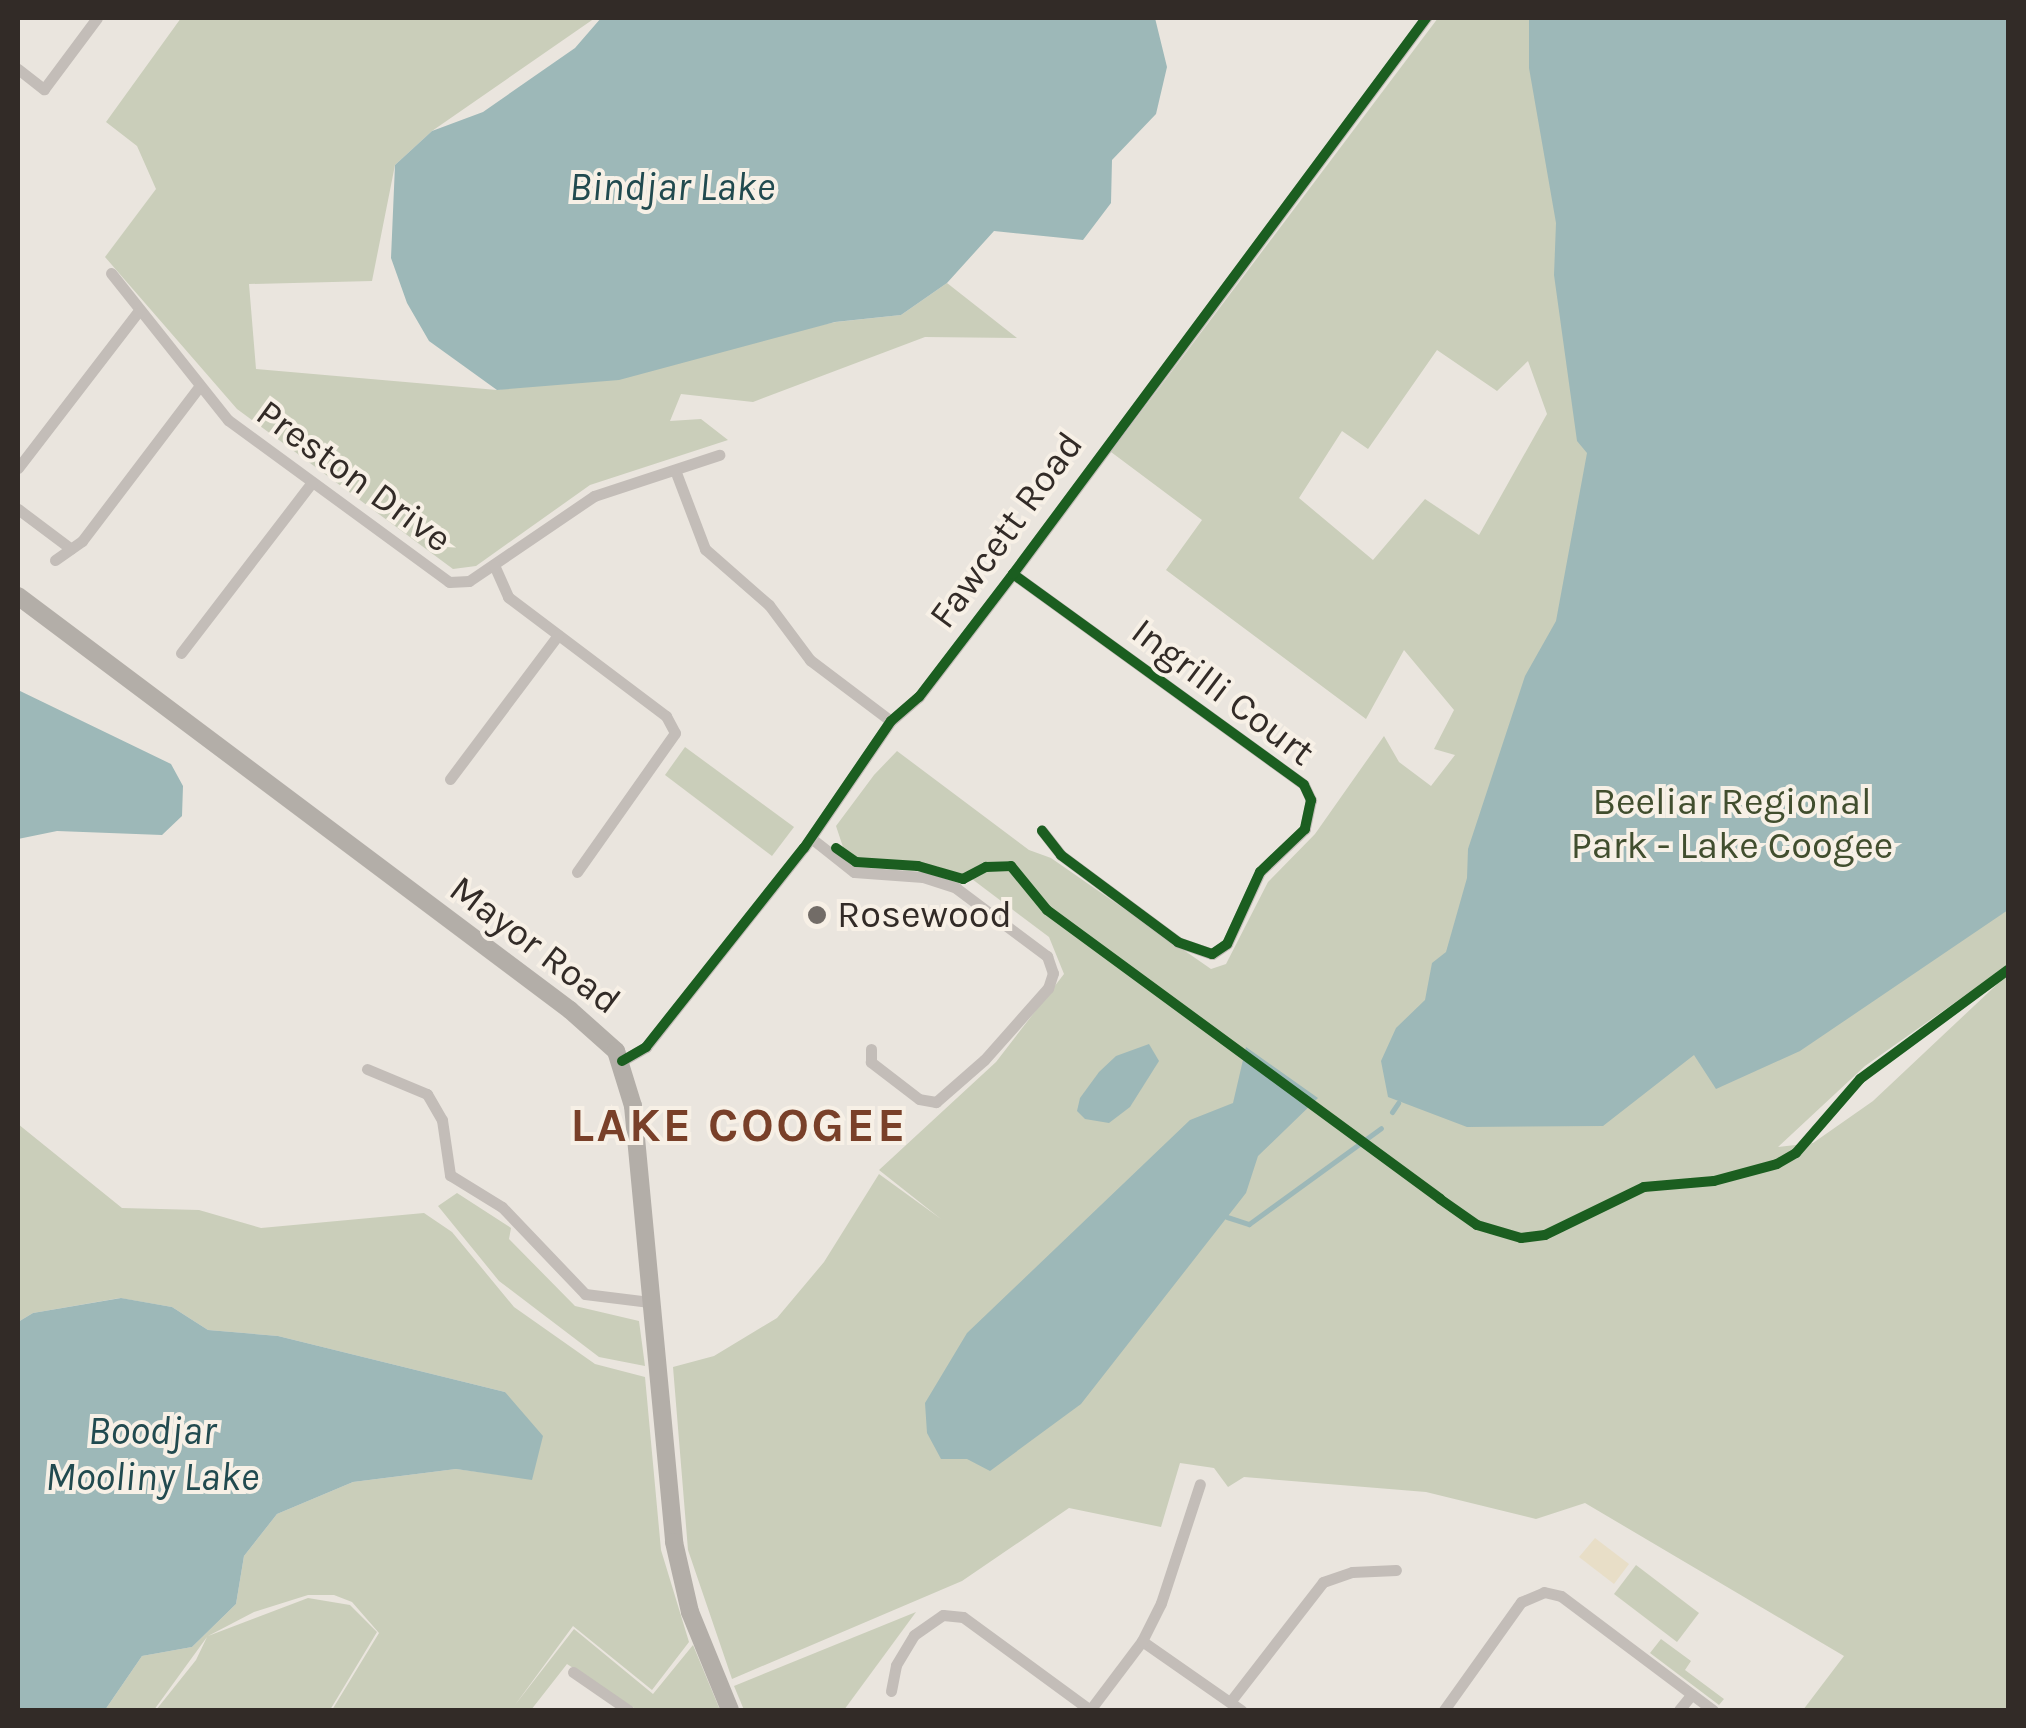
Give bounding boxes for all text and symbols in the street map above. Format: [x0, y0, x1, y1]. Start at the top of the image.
water label: Bindjar Lake [569, 163, 775, 211]
street label: Preston Drive [248, 390, 460, 562]
street label: Fawcett Road [919, 423, 1093, 637]
street label: Ingrilli Court [1123, 609, 1323, 775]
park label: Beeliar Regional Park - Lake Coogee [1571, 779, 1893, 868]
street label: Mayor Road [441, 866, 629, 1024]
place label: Rosewood [837, 892, 1012, 938]
marker: Rosewood [806, 904, 828, 926]
district label: LAKE COOGEE [570, 1097, 908, 1155]
water label: Boodjar Mooliny Lake [45, 1407, 259, 1501]

